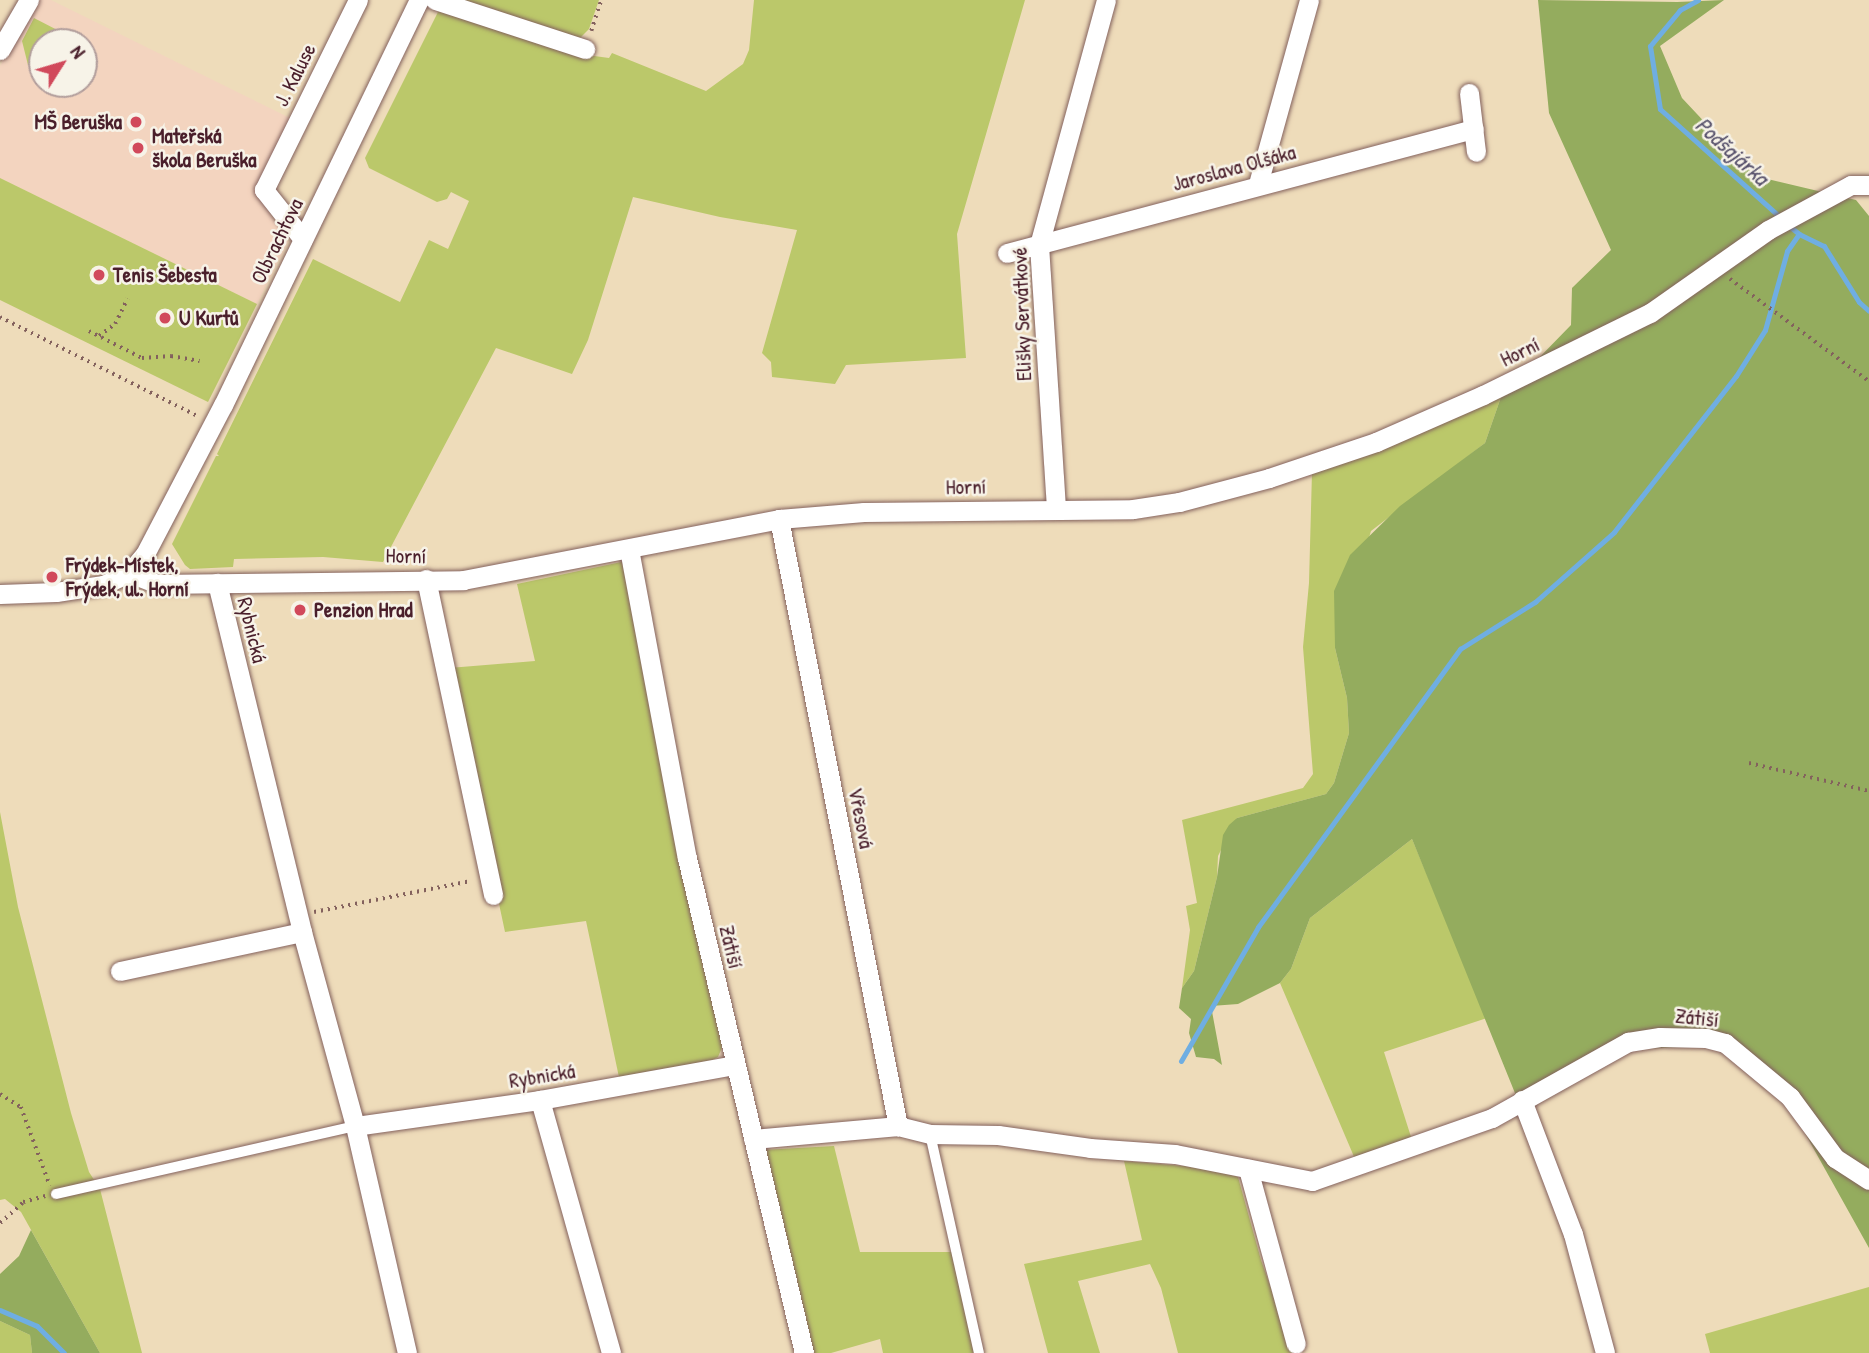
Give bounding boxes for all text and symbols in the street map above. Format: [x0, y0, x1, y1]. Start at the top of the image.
north arrow [28, 28, 98, 98]
text: N [65, 40, 92, 63]
street label: J. Kaluse [269, 40, 321, 110]
place label: MŠ Beruška [35, 109, 122, 135]
water label: Podšajárka [1690, 111, 1774, 191]
marker: MŠ Beruška [128, 114, 144, 130]
place label: Mateřská škola Beruška [152, 123, 256, 173]
street label: Jaroslava Olšáka [1170, 139, 1298, 197]
marker: Mateřská škola Beruška [130, 140, 146, 156]
street label: Olbrachtova [246, 194, 308, 288]
street label: Elišky Servátkové [1007, 247, 1037, 381]
place label: Tenis Šebesta [113, 262, 217, 288]
marker: Tenis Šebesta [91, 267, 107, 283]
place label: U Kurtů [179, 305, 238, 331]
marker: U Kurtů [157, 310, 173, 326]
street label: Horní [1496, 332, 1544, 372]
street label: Horní [945, 474, 987, 500]
street label: Horní [385, 543, 427, 569]
place label: Frýdek-Místek, Frýdek, ul. Horní [66, 552, 189, 602]
marker: Frýdek-Místek, Frýdek, ul. Horní [44, 569, 60, 585]
street label: Rybnická [232, 595, 272, 665]
place label: Penzion Hrad [314, 597, 413, 623]
marker: Penzion Hrad [292, 602, 308, 618]
street label: Vřesová [843, 785, 879, 851]
street label: Zátiší [714, 923, 748, 971]
street label: Zátiší [1674, 1003, 1720, 1033]
street label: Rybnická [507, 1058, 577, 1094]

